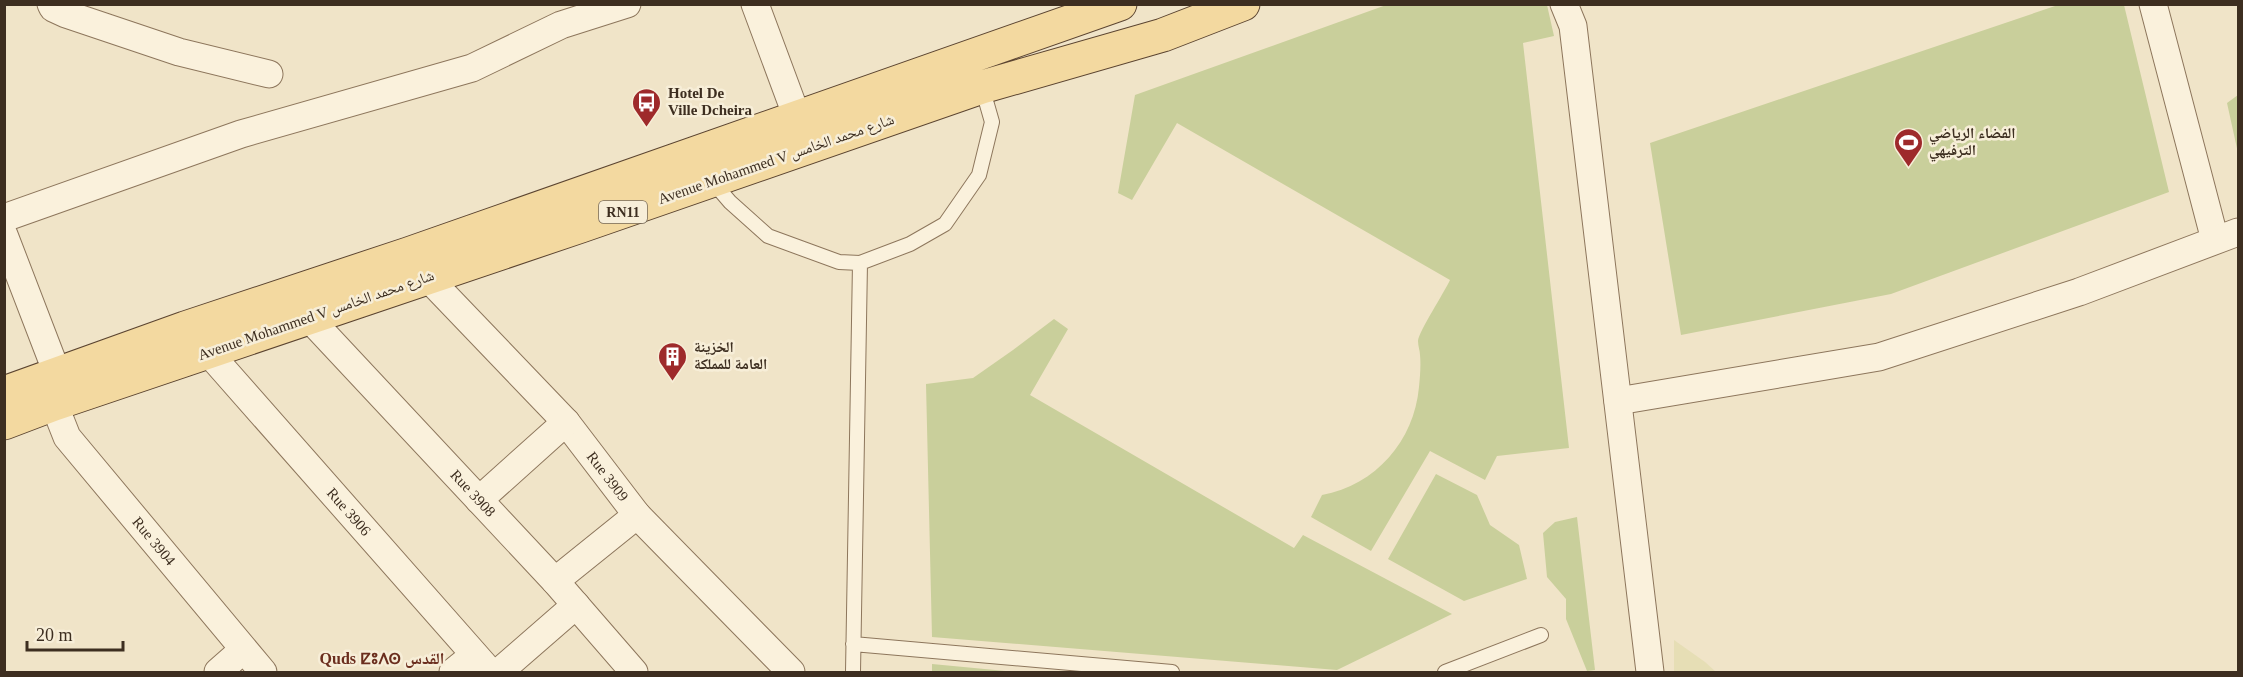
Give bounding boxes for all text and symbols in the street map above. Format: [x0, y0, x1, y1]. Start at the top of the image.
place label: Hotel De Ville Dcheira [668, 85, 753, 118]
bus stop icon: Hotel De Ville Dcheira [631, 86, 663, 128]
street label: Avenue Mohammed V شارع محمد الخامس [656, 111, 897, 209]
place label: الفضاء الرياضي الترفيهي [1929, 125, 2015, 162]
sports icon: الفضاء الرياضي الترفيهي [1892, 126, 1924, 168]
road number: RN11 [599, 201, 647, 223]
street label: Avenue Mohammed V شارع محمد الخامس [196, 267, 437, 365]
place label: الخزينة العامة للمملكة [694, 339, 767, 372]
building icon: الخزينة العامة للمملكة [657, 340, 689, 382]
street label: Rue 3909 [584, 449, 632, 504]
street label: Rue 3908 [447, 467, 499, 520]
street label: Rue 3906 [324, 485, 374, 539]
street label: Rue 3904 [129, 514, 179, 569]
scale bar [27, 614, 123, 652]
text: 20 m [36, 625, 73, 645]
district label: Quds ⵇⵓⴷⵙ القدس [320, 650, 444, 668]

